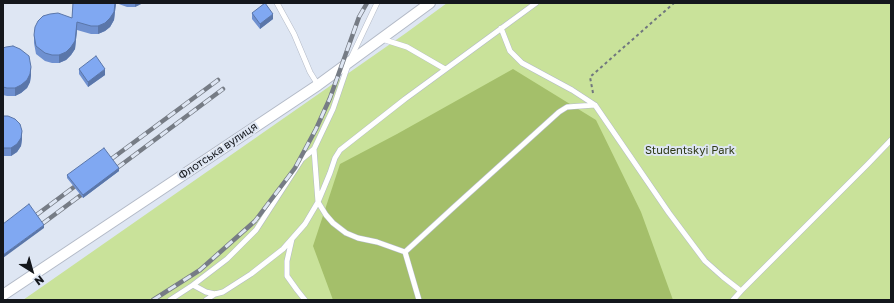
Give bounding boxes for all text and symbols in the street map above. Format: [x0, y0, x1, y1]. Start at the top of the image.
street label: Флотська вулиця [176, 120, 260, 182]
park label: Studentskyi Park [645, 144, 735, 158]
north arrow [12, 251, 52, 291]
text: N [32, 273, 47, 289]

